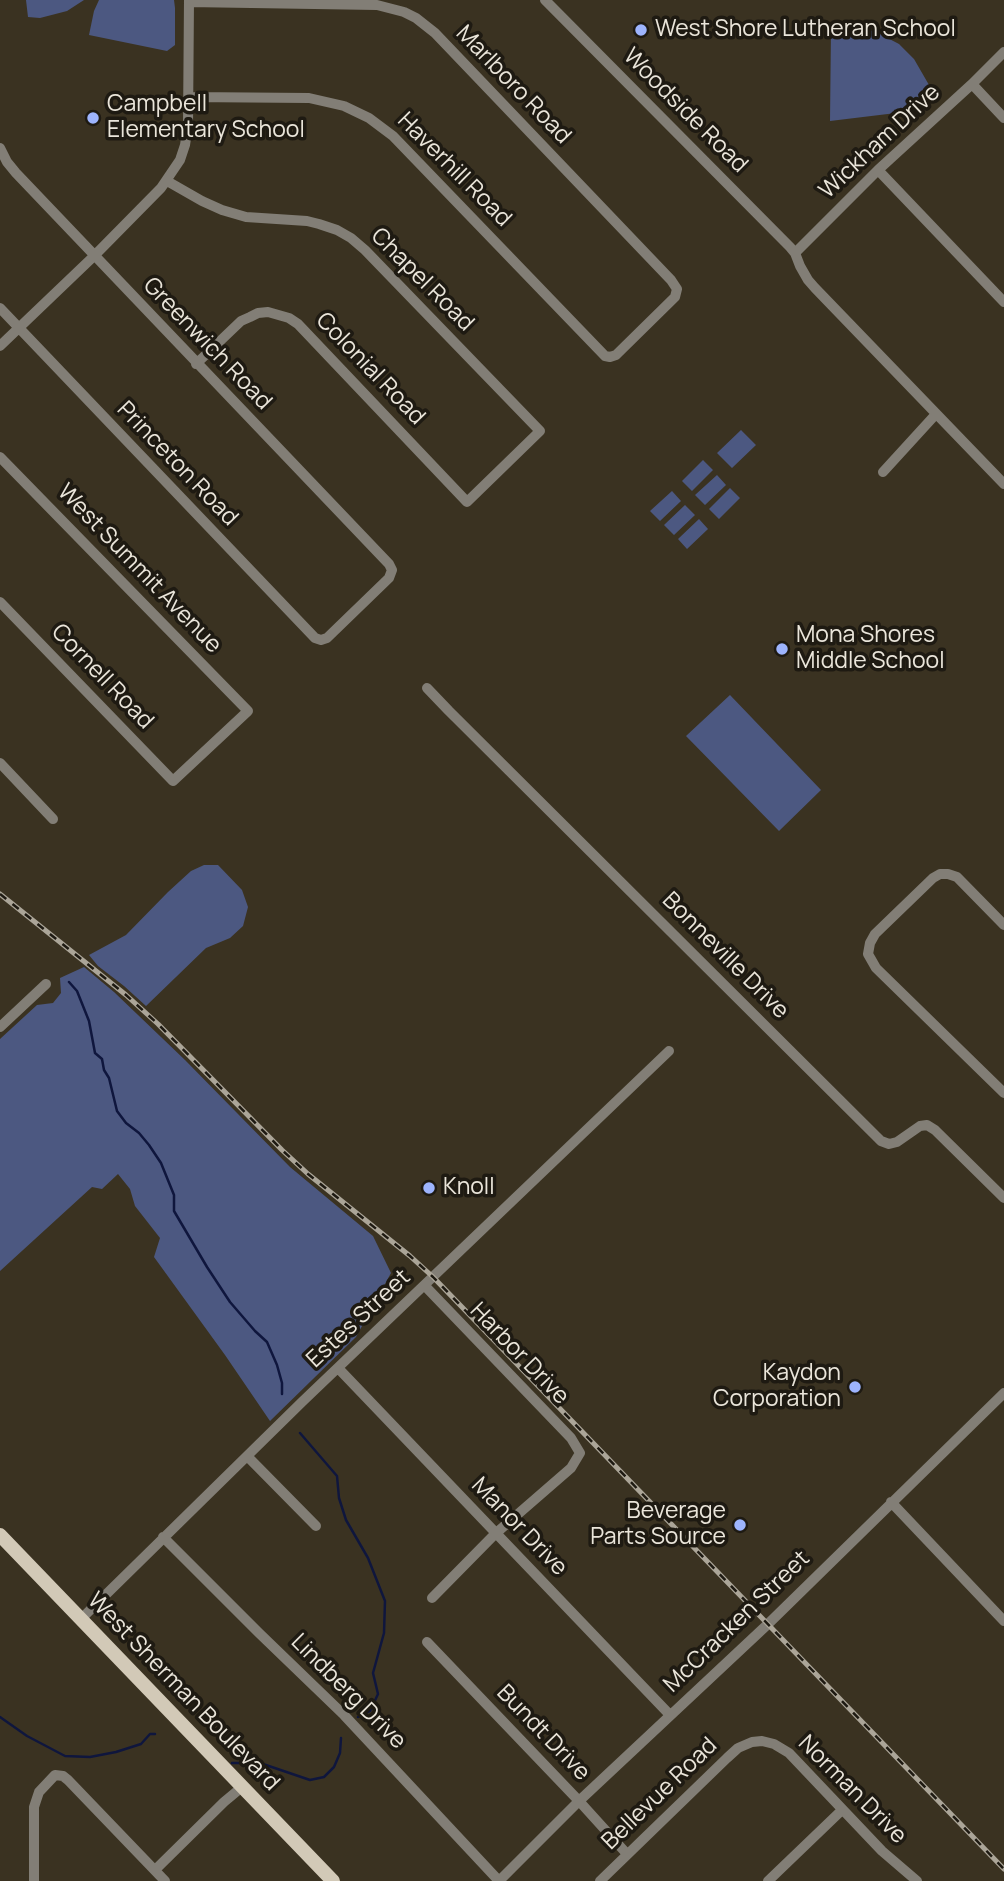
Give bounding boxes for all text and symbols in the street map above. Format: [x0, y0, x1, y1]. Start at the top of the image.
place label: West Shore Lutheran School [655, 16, 956, 44]
street label: Marlboro Road [450, 20, 576, 150]
marker: West Shore Lutheran School [633, 22, 649, 38]
street label: Woodside Road [617, 43, 753, 179]
street label: Wickham Drive [814, 79, 946, 205]
place label: Campbell Elementary School [107, 91, 305, 145]
street label: Haverhill Road [391, 107, 517, 233]
marker: Campbell Elementary School [85, 110, 101, 126]
street label: Chapel Road [365, 223, 479, 337]
street label: Greenwich Road [137, 272, 277, 416]
street label: Colonial Road [310, 307, 430, 431]
street label: Princeton Road [111, 396, 243, 532]
street label: West Summit Avenue [51, 479, 227, 659]
street label: Cornell Road [45, 619, 159, 735]
place label: Mona Shores Middle School [796, 622, 945, 676]
marker: Mona Shores Middle School [774, 641, 790, 657]
street label: Bonneville Drive [656, 887, 794, 1025]
place label: Knoll [443, 1174, 495, 1202]
marker: Knoll [421, 1180, 437, 1196]
street label: Estes Street [301, 1264, 417, 1374]
street label: Harbor Drive [464, 1297, 574, 1411]
place label: Kaydon Corporation [713, 1360, 841, 1414]
marker: Kaydon Corporation [847, 1379, 863, 1395]
street label: Manor Drive [465, 1472, 573, 1582]
place label: Beverage Parts Source [590, 1498, 726, 1552]
marker: Beverage Parts Source [732, 1517, 748, 1533]
street label: McCracken Street [658, 1545, 816, 1699]
street label: West Sherman Boulevard [81, 1587, 285, 1797]
street label: Lindberg Drive [285, 1629, 411, 1755]
street label: Bundt Drive [491, 1679, 595, 1787]
street label: Norman Drive [792, 1730, 912, 1850]
street label: Bellevue Road [597, 1732, 723, 1856]

